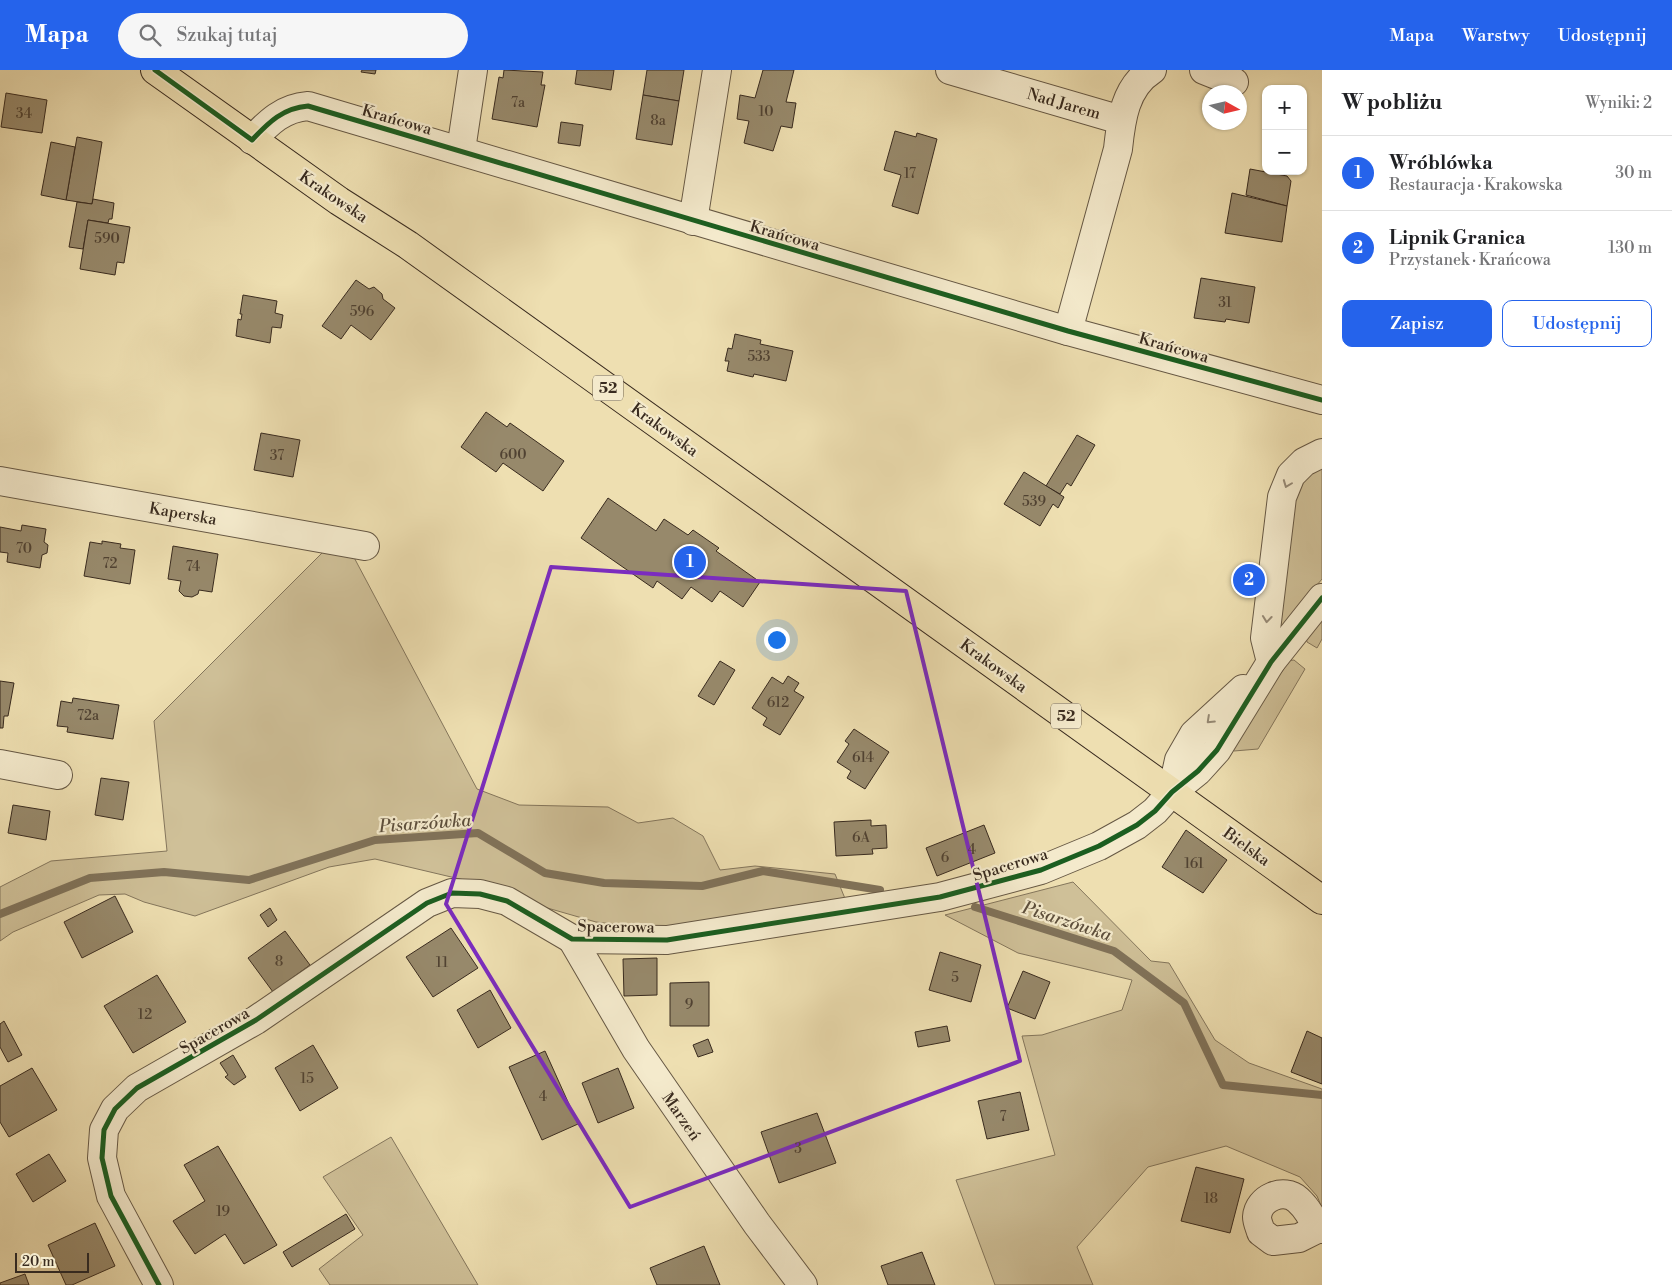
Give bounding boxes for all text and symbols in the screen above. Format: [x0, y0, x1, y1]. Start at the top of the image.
search box [118, 13, 468, 58]
text: Mapa [25, 20, 88, 50]
icon: search [136, 21, 164, 49]
text: Szukaj tutaj [176, 23, 278, 47]
text: Mapa [1390, 24, 1434, 47]
text: Warstwy [1462, 24, 1530, 47]
text: Udostępnij [1558, 24, 1647, 47]
street label: Nad Jarem [1024, 84, 1103, 124]
north arrow [1202, 85, 1247, 130]
map controls [1262, 85, 1307, 175]
button: + [1262, 85, 1307, 130]
text: W pobliżu [1342, 90, 1442, 116]
text: Wyniki: 2 [1586, 93, 1652, 113]
house number: 7a [511, 94, 526, 112]
street label: Krańcowa [359, 100, 435, 140]
house number: 10 [759, 103, 773, 121]
house number: 34 [16, 105, 32, 123]
house number: 8a [650, 112, 667, 130]
button: − [1262, 130, 1307, 175]
text: Wróblówka [1389, 151, 1492, 175]
text: 1 [1354, 163, 1362, 183]
text: 30 m [1615, 163, 1652, 183]
house number: 17 [904, 165, 916, 183]
street label: Krakowska [295, 167, 372, 228]
text: Restauracja · Krakowska [1389, 175, 1563, 195]
street label: Krańcowa [747, 216, 823, 256]
text: Lipnik Granica [1389, 226, 1525, 250]
house number: 590 [94, 230, 120, 248]
text: 2 [1353, 238, 1363, 258]
text: 130 m [1608, 238, 1652, 258]
text: Przystanek · Krańcowa [1389, 250, 1551, 270]
house number: 31 [1218, 294, 1232, 312]
button: Zapisz [1342, 300, 1492, 347]
button: Udostępnij [1502, 300, 1652, 347]
house number: 596 [350, 303, 375, 321]
street label: Krańcowa [1136, 328, 1212, 368]
house number: 533 [747, 348, 771, 366]
road number: 52 [593, 376, 623, 400]
street label: Krakowska [627, 399, 703, 462]
house number: 600 [499, 446, 527, 464]
house number: 37 [270, 447, 284, 465]
one-way arrow [1283, 479, 1293, 488]
house number: 539 [1022, 493, 1046, 511]
street label: Kaperska [147, 498, 219, 530]
house number: 70 [16, 540, 32, 558]
pin: 1 [674, 543, 706, 581]
house number: 72 [103, 555, 117, 573]
house number: 74 [186, 558, 200, 576]
pin: 2 [1233, 561, 1265, 599]
one-way arrow [1262, 616, 1273, 624]
your location [764, 627, 790, 653]
street label: Krakowska [956, 635, 1032, 698]
house number: 612 [767, 694, 789, 712]
road number: 52 [1051, 704, 1081, 728]
house number: 72a [77, 707, 100, 725]
one-way arrow [1207, 714, 1216, 723]
house number: 614 [852, 749, 874, 767]
water label: Pisarzówka [377, 809, 473, 838]
street label: Bielska [1218, 822, 1275, 871]
house number: 6A [852, 829, 870, 847]
house number: 4 [968, 841, 976, 859]
street label: Spacerowa [970, 844, 1051, 886]
house number: 6 [941, 849, 950, 867]
house number: 161 [1184, 855, 1204, 873]
water label: Pisarzówka [1018, 896, 1115, 947]
street label: Spacerowa [577, 916, 656, 938]
house number: 8 [275, 953, 283, 971]
house number: 11 [436, 954, 448, 972]
house number: 5 [951, 969, 959, 987]
house number: 9 [685, 996, 693, 1014]
street label: Spacerowa [176, 1002, 254, 1059]
house number: 12 [138, 1006, 152, 1024]
house number: 15 [300, 1070, 314, 1088]
house number: 4 [539, 1088, 547, 1106]
street label: Marzeń [657, 1089, 705, 1145]
house number: 7 [999, 1108, 1007, 1126]
house number: 3 [794, 1140, 802, 1158]
house number: 18 [1204, 1190, 1218, 1208]
house number: 19 [216, 1203, 230, 1221]
scale bar [15, 1250, 89, 1273]
text: 20 m [22, 1253, 54, 1271]

